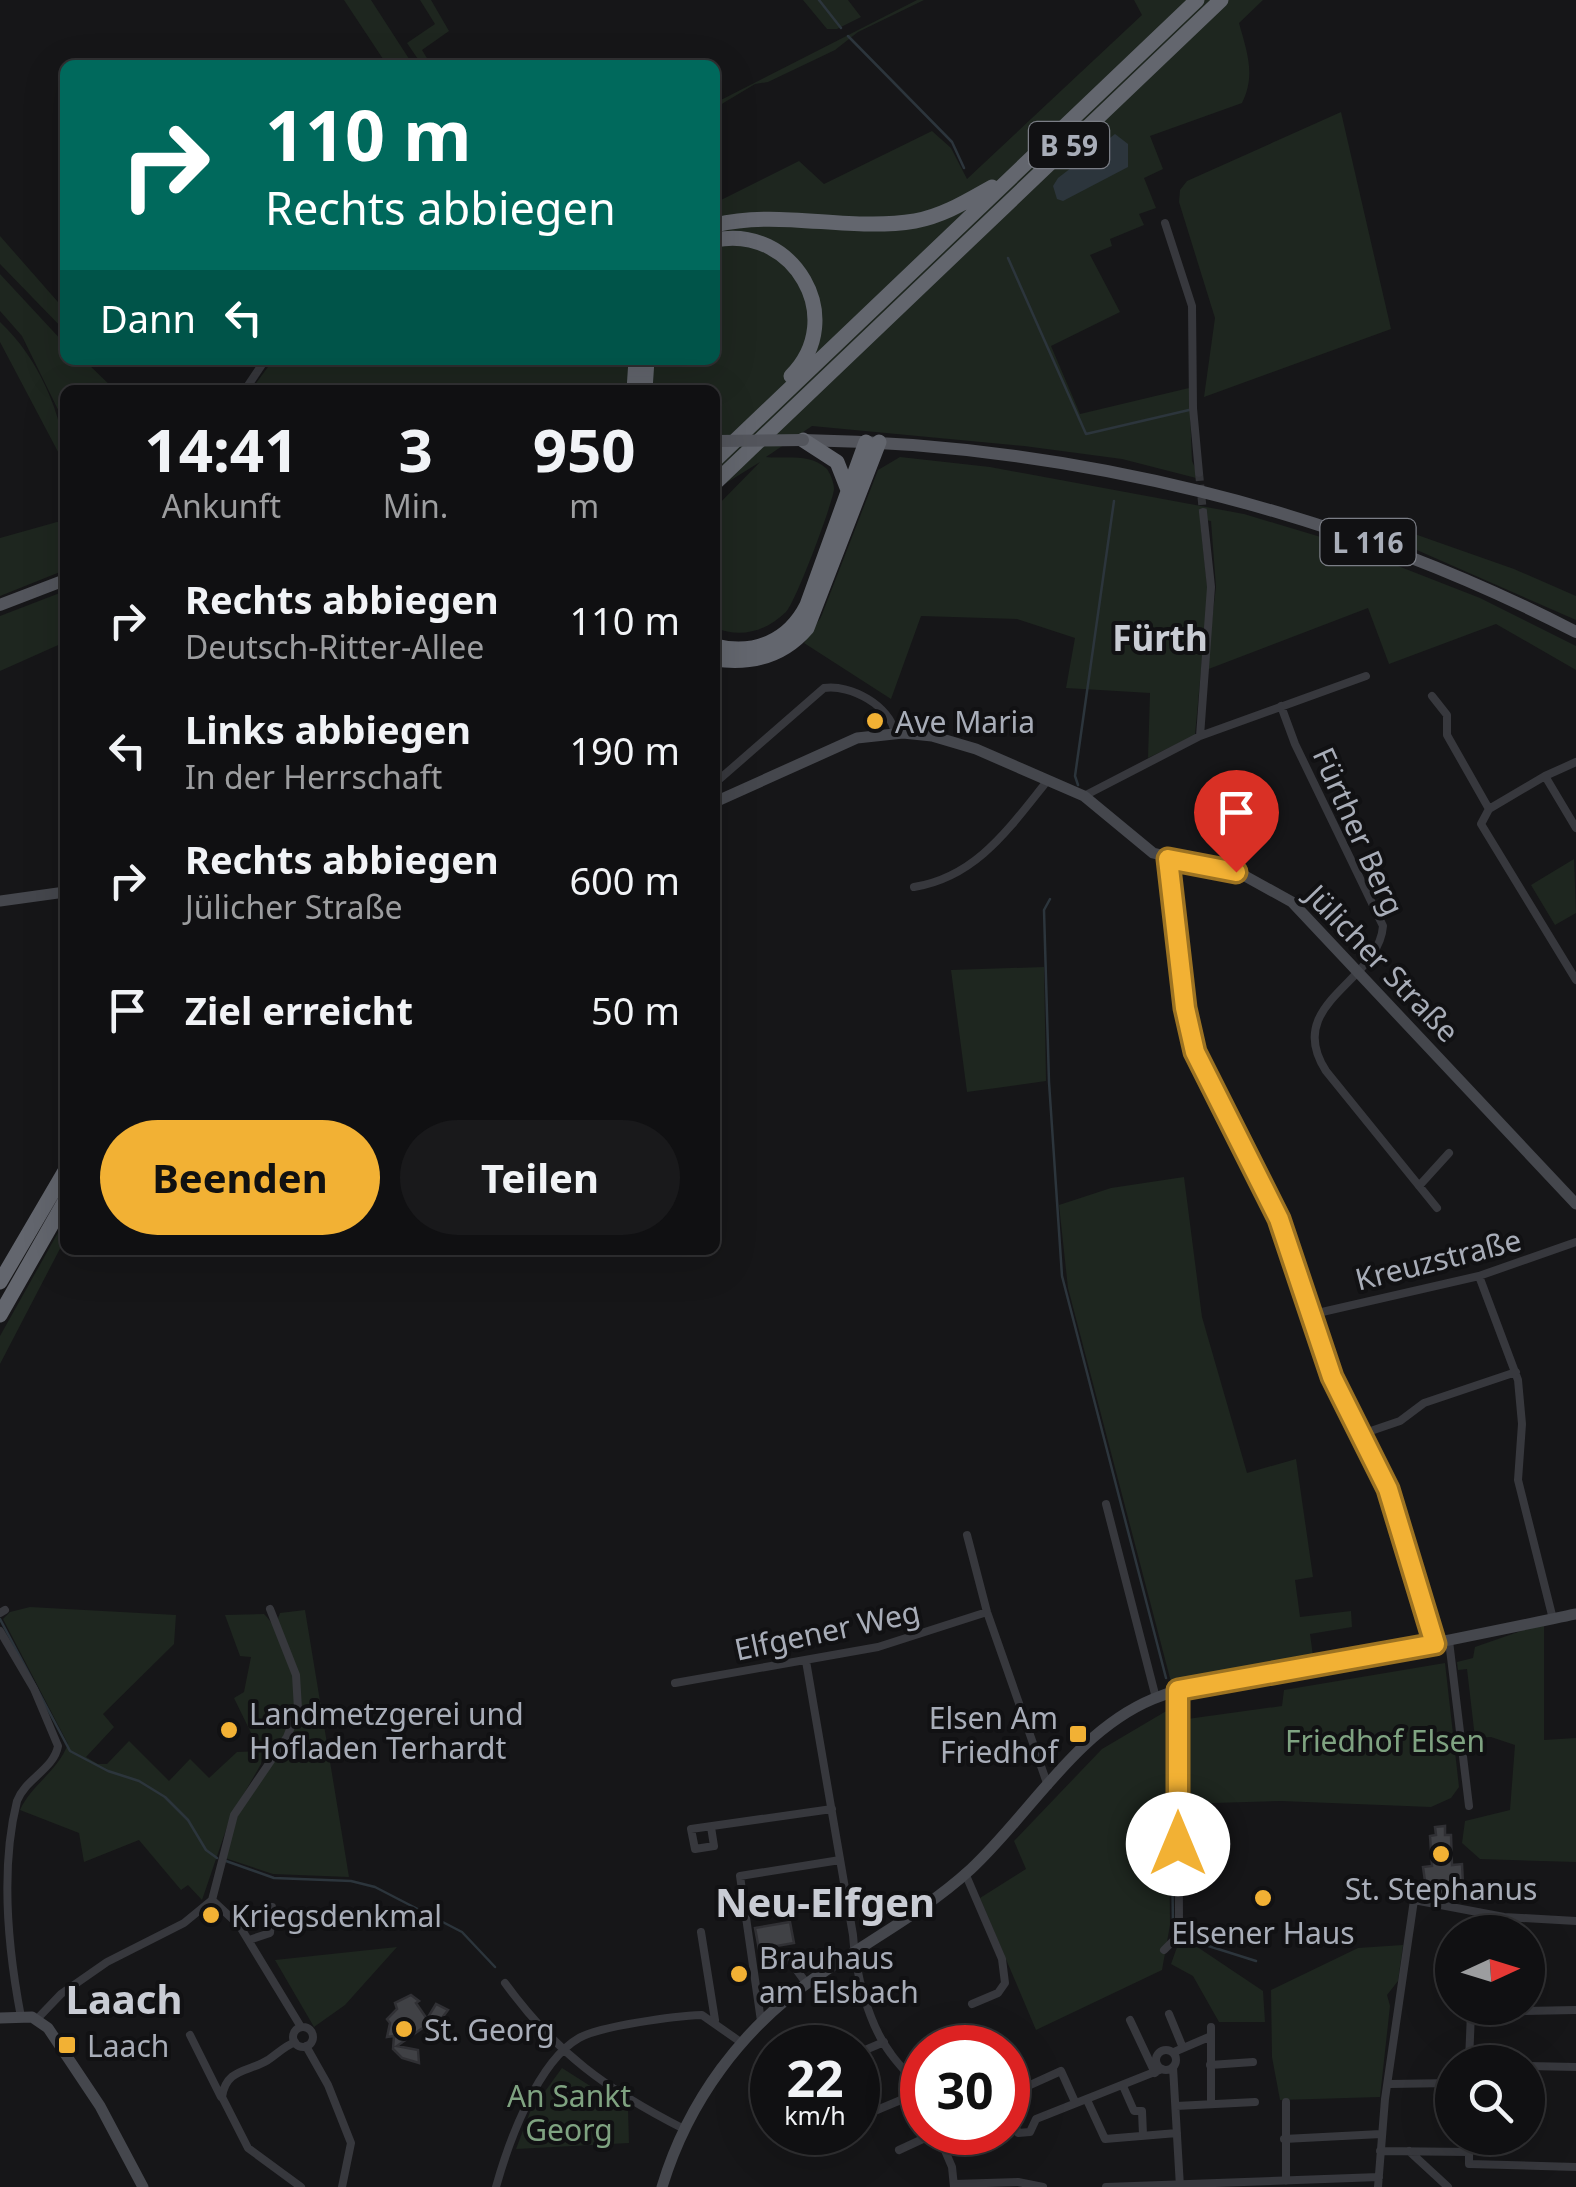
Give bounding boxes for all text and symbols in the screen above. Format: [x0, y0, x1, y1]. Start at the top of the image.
text: 110 m [265, 86, 472, 182]
icon: right [100, 100, 230, 230]
road number: B 59 [1029, 122, 1109, 168]
text: Rechts abbiegen [265, 177, 616, 238]
icon: left [216, 290, 271, 345]
text: Dann [100, 292, 196, 344]
text: 14:41 [144, 408, 298, 490]
text: 3 [398, 408, 433, 490]
text: 950 [533, 408, 636, 490]
text: Ankunft [162, 484, 281, 527]
text: Min. [383, 484, 448, 527]
text: m [569, 484, 599, 527]
road number: L 116 [1320, 519, 1416, 565]
text: Rechts abbiegen [185, 573, 499, 625]
icon: right [100, 593, 155, 648]
text: 110 m [569, 594, 680, 646]
district label: Fürth [1112, 614, 1208, 661]
text: Deutsch-Ritter-Allee [185, 625, 484, 668]
place label: Ave Maria [895, 701, 1035, 742]
text: Links abbiegen [185, 703, 471, 755]
marker: Ave Maria [864, 710, 886, 732]
icon: left [100, 723, 155, 778]
text: 190 m [569, 724, 680, 776]
street label: Fürther Berg [1304, 740, 1414, 922]
text: In der Herrschaft [185, 755, 442, 798]
pin [1194, 770, 1279, 873]
icon: arrive [1209, 785, 1264, 840]
text: Rechts abbiegen [185, 833, 499, 885]
icon: right [100, 853, 155, 908]
text: 600 m [569, 854, 680, 906]
street label: Jülicher Straße [1295, 873, 1469, 1051]
text: Jülicher Straße [185, 885, 403, 928]
icon: arrive [100, 983, 155, 1038]
text: Ziel erreicht [185, 984, 413, 1036]
text: 50 m [591, 984, 680, 1036]
button: Beenden [100, 1120, 380, 1235]
button: Teilen [400, 1120, 680, 1235]
street label: Kreuzstraße [1351, 1219, 1525, 1299]
street label: Elfgener Weg [731, 1590, 923, 1670]
place label: Landmetzgerei und Hofladen Terhardt [249, 1693, 524, 1768]
place label: Elsen Am Friedhof [929, 1697, 1060, 1772]
marker: Landmetzgerei und Hofladen Terhardt [218, 1719, 240, 1741]
park label: Friedhof Elsen [1285, 1720, 1485, 1761]
marker: Elsen Am Friedhof [1067, 1723, 1089, 1745]
position arrow [1126, 1792, 1230, 1896]
marker: St. Stephanus [1430, 1843, 1452, 1865]
place label: St. Stephanus [1345, 1868, 1537, 1909]
district label: Neu-Elfgen [715, 1874, 935, 1929]
marker: Elsener Haus [1252, 1887, 1274, 1909]
place label: Kriegsdenkmal [231, 1895, 442, 1936]
marker: Kriegsdenkmal [200, 1904, 222, 1926]
place label: Elsener Haus [1171, 1912, 1355, 1953]
north arrow [1435, 1915, 1545, 2025]
map controls [1435, 1915, 1545, 2155]
place label: Brauhaus am Elsbach [759, 1937, 919, 2012]
marker: Brauhaus am Elsbach [728, 1963, 750, 1985]
district label: Laach [66, 1971, 182, 2026]
place label: St. Georg [424, 2009, 555, 2050]
marker: St. Georg [393, 2018, 415, 2040]
place label: Laach [87, 2025, 169, 2066]
speed limit sign: 30 [900, 2025, 1030, 2155]
marker: Laach [56, 2034, 78, 2056]
text: 22 [786, 2044, 844, 2112]
button: search [1435, 2045, 1545, 2155]
park label: An Sankt Georg [507, 2075, 631, 2150]
text: km/h [784, 2098, 846, 2132]

